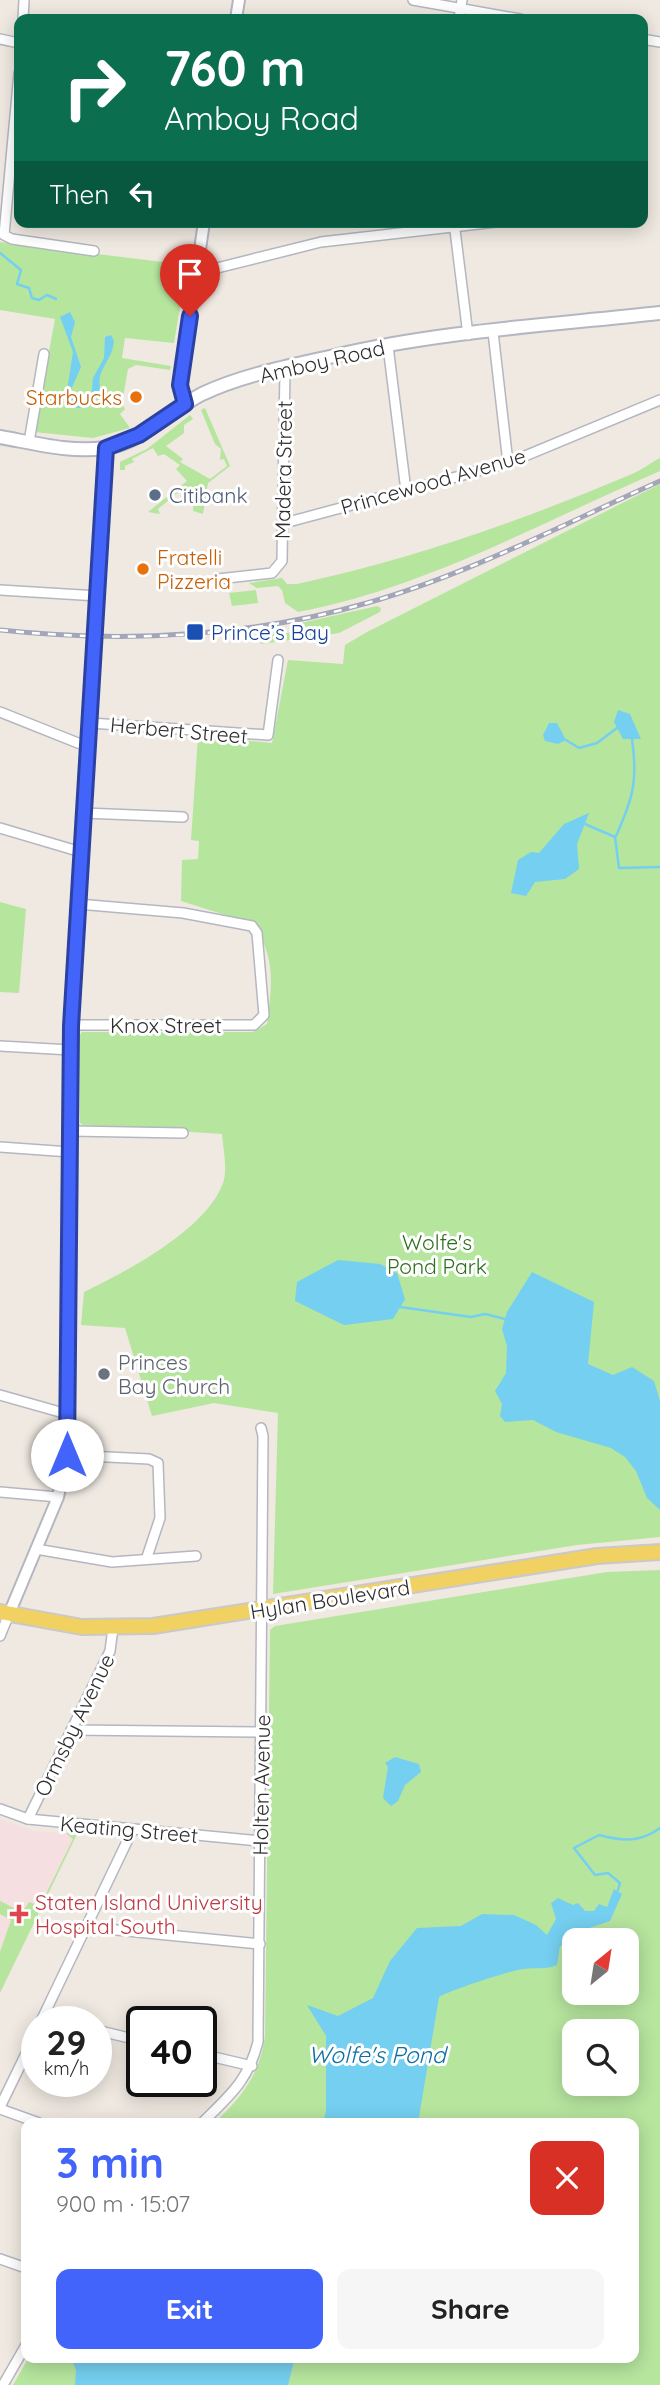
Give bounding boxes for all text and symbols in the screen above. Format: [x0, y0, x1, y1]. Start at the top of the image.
text: 760 m [164, 37, 306, 98]
icon: right [49, 42, 140, 133]
text: Amboy Road [164, 98, 359, 138]
icon: left [123, 175, 161, 213]
text: Then [49, 178, 109, 211]
pin [160, 244, 220, 316]
icon: arrive [171, 255, 209, 293]
street label: Amboy Road [257, 334, 387, 388]
place label: Starbucks [26, 384, 122, 410]
marker: Starbucks [128, 389, 144, 405]
street label: Madera Street [269, 401, 297, 539]
street label: Princewood Avenue [337, 442, 529, 520]
place label: Citibank [169, 482, 248, 508]
marker: Citibank [147, 487, 163, 503]
place label: Fratelli Pizzeria [157, 544, 231, 594]
marker: Fratelli Pizzeria [135, 561, 151, 577]
place label: Prince’s Bay [211, 619, 329, 645]
marker: Prince’s Bay [185, 622, 205, 642]
street label: Herbert Street [109, 711, 249, 749]
street label: Knox Street [110, 1012, 222, 1038]
park label: Wolfe's Pond Park [387, 1229, 487, 1279]
place label: Princes Bay Church [118, 1349, 230, 1399]
marker: Princes Bay Church [96, 1366, 112, 1382]
position arrow [30, 1418, 104, 1492]
street label: Hylan Boulevard [248, 1574, 412, 1624]
street label: Ormsby Avenue [28, 1649, 120, 1801]
street label: Holten Avenue [247, 1714, 275, 1856]
street label: Keating Street [59, 1810, 199, 1848]
place label: Staten Island University Hospital South [35, 1889, 263, 1939]
marker: Staten Island University Hospital South [9, 1904, 29, 1924]
north arrow [562, 1928, 639, 2006]
map controls [562, 1928, 639, 2096]
speed limit sign: 40 [126, 2006, 217, 2097]
button: search [562, 2019, 639, 2096]
text: 29 [47, 2020, 86, 2064]
water label: Wolfe's Pond [308, 2040, 449, 2069]
text: km/h [44, 2057, 89, 2080]
text: 3 min [56, 2136, 164, 2189]
button: close [530, 2141, 604, 2215]
text: 900 m · 15:07 [56, 2189, 190, 2218]
button: Exit [56, 2269, 323, 2349]
button: Share [337, 2269, 604, 2349]

